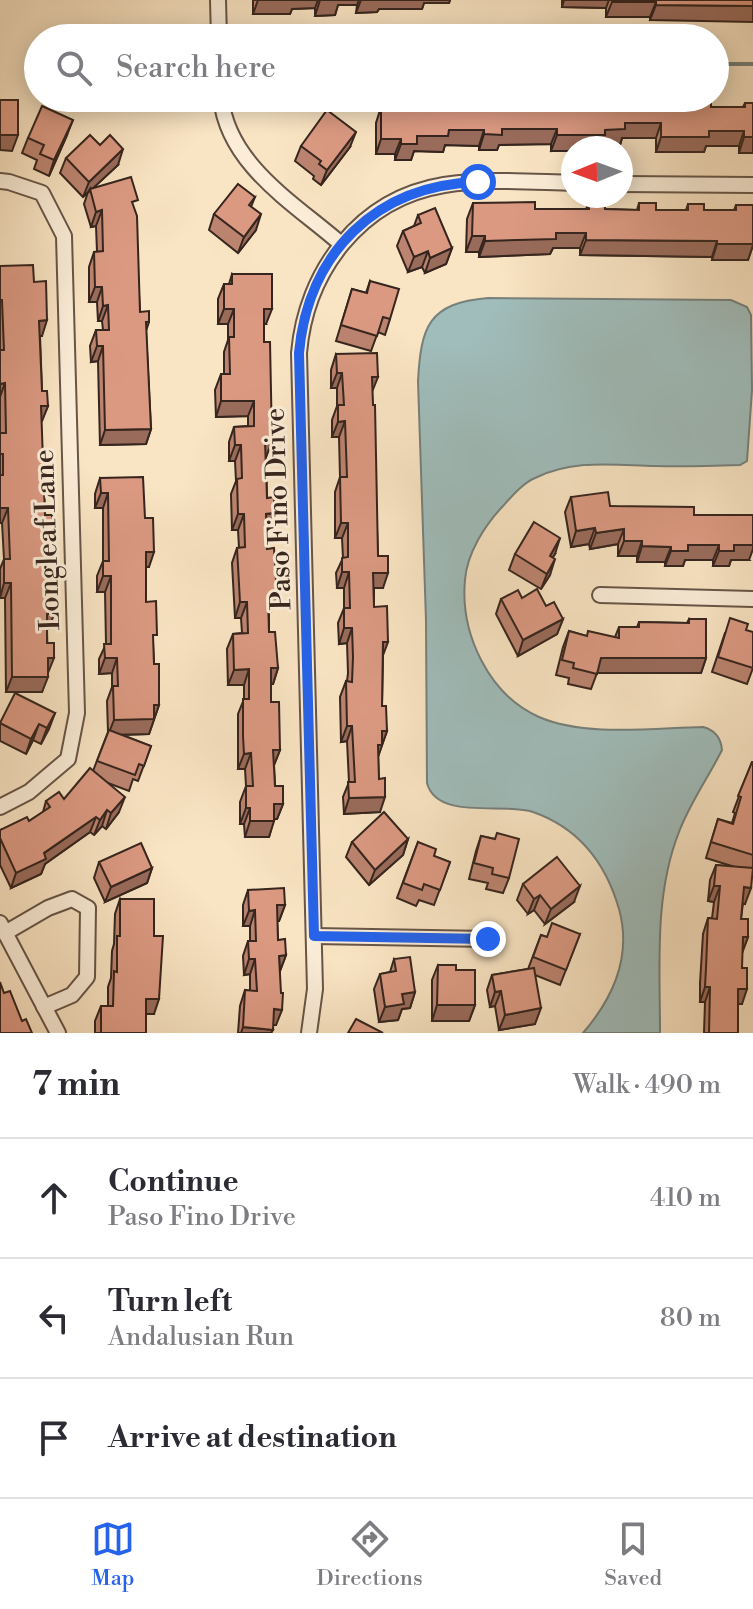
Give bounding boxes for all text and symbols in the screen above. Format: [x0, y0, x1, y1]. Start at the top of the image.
search box [24, 24, 729, 112]
icon: search [52, 46, 96, 90]
text: Search here [116, 49, 276, 87]
north arrow [561, 136, 633, 208]
route start [460, 164, 496, 200]
street label: Paso Fino Drive [257, 407, 300, 611]
street label: Longleaf Lane [27, 449, 68, 631]
route end [470, 921, 506, 957]
text: 7 min [32, 1064, 120, 1106]
text: Walk · 490 m [573, 1069, 721, 1101]
text: Continue [108, 1163, 239, 1201]
icon: ahead [32, 1176, 76, 1220]
text: 410 m [650, 1182, 721, 1214]
text: Paso Fino Drive [108, 1201, 296, 1233]
text: Turn left [108, 1283, 232, 1321]
icon: left [32, 1296, 76, 1340]
text: 80 m [660, 1302, 721, 1334]
text: Andalusian Run [108, 1321, 294, 1353]
icon: arrive [32, 1416, 76, 1460]
text: Arrive at destination [108, 1419, 397, 1457]
tab: Map [91, 1517, 135, 1592]
tab: Directions [317, 1517, 423, 1592]
tab: Saved [604, 1517, 662, 1592]

